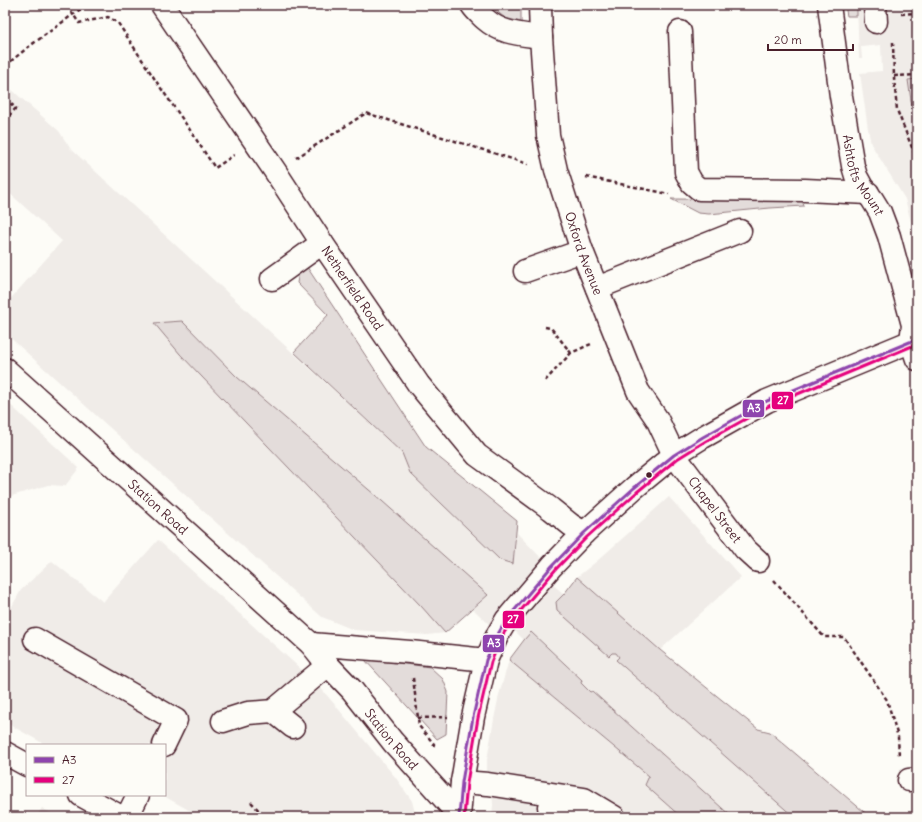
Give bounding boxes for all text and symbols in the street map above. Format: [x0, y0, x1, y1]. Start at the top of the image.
scale bar [768, 26, 853, 52]
text: 20 m [774, 32, 802, 47]
street label: Ashtofts Mount [839, 133, 889, 218]
street label: Oxford Avenue [561, 209, 607, 297]
street label: Netherfield Road [318, 242, 388, 334]
line badge: 27 [771, 391, 794, 410]
text: 27 [777, 393, 789, 407]
line badge: A3 [742, 399, 765, 418]
text: A3 [747, 401, 761, 415]
unlabelled marker [644, 470, 654, 480]
street label: Chapel Street [685, 473, 746, 547]
street label: Station Road [125, 475, 192, 538]
line badge: 27 [502, 610, 525, 629]
text: 27 [507, 612, 519, 626]
line badge: A3 [482, 634, 505, 653]
text: A3 [487, 636, 501, 650]
street label: Station Road [361, 705, 422, 773]
legend [26, 744, 166, 796]
text: A3 [62, 752, 77, 767]
text: 27 [62, 772, 75, 787]

